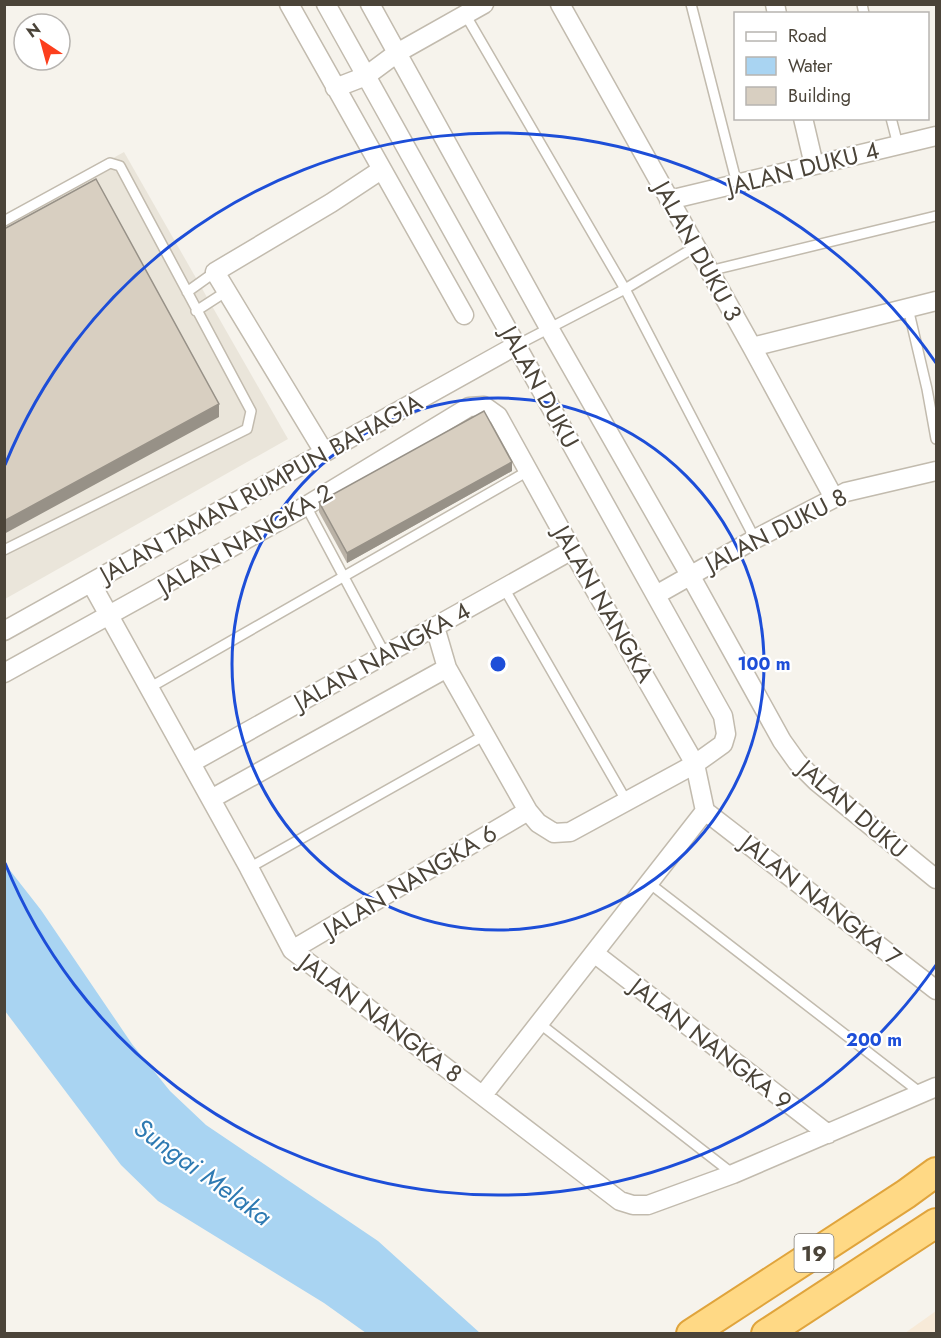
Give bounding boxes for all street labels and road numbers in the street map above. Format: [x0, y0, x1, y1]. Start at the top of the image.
street label: JALAN DUKU 4 [720, 132, 883, 205]
street label: JALAN DUKU 3 [644, 172, 751, 327]
street label: JALAN DUKU [491, 317, 588, 454]
street label: JALAN TAMAN RUMPUN BAHAGIA [91, 384, 429, 593]
street label: JALAN NANGKA 2 [148, 475, 339, 605]
street label: JALAN DUKU 8 [696, 479, 853, 582]
street label: JALAN NANGKA [543, 517, 663, 689]
street label: JALAN NANGKA 4 [285, 593, 477, 721]
street label: JALAN DUKU [788, 750, 915, 866]
street label: JALAN NANGKA 6 [314, 815, 503, 948]
street label: JALAN NANGKA 7 [731, 824, 909, 974]
street label: JALAN NANGKA 8 [290, 943, 470, 1091]
street label: JALAN NANGKA 9 [620, 968, 799, 1118]
road number: 19 [794, 1234, 834, 1272]

